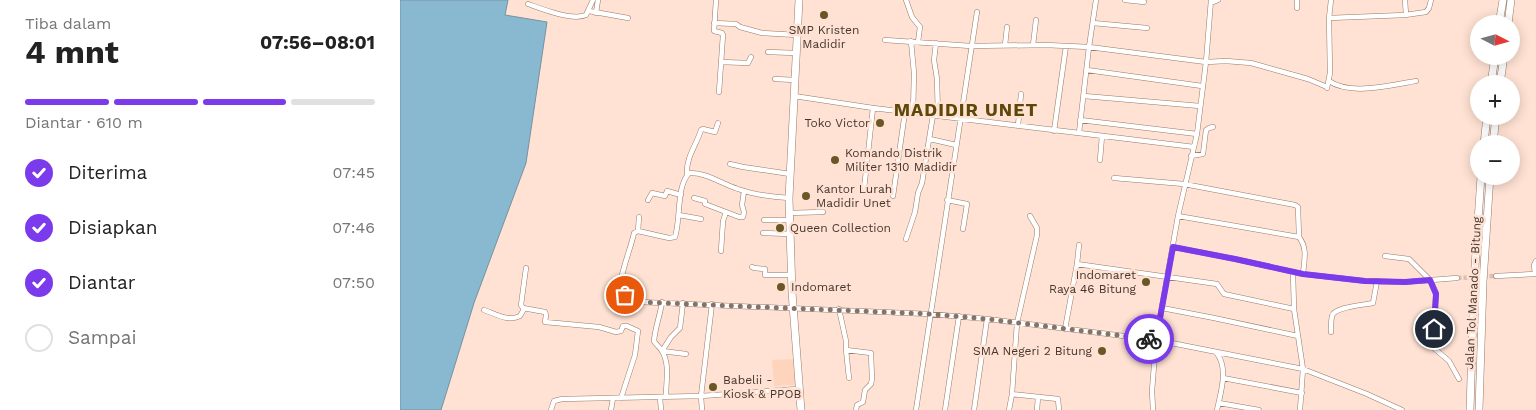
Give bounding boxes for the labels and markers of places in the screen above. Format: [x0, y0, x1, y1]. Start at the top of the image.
marker: SMP Kristen Madidir [818, 9, 830, 21]
place label: SMP Kristen Madidir [789, 23, 859, 51]
place label: Toko Victor [805, 116, 870, 130]
marker: Toko Victor [874, 117, 886, 129]
place label: Komando Distrik Militer 1310 Madidir [845, 146, 957, 174]
marker: Komando Distrik Militer 1310 Madidir [829, 154, 841, 166]
place label: Kantor Lurah Madidir Unet [816, 182, 892, 210]
marker: Kantor Lurah Madidir Unet [800, 190, 812, 202]
place label: Queen Collection [790, 221, 891, 235]
marker: Queen Collection [774, 222, 786, 234]
place label: Indomaret Raya 46 Bitung [1049, 268, 1137, 296]
pin [604, 274, 646, 316]
marker: Indomaret Raya 46 Bitung [1140, 276, 1152, 288]
place label: Indomaret [791, 280, 851, 294]
marker: Indomaret [775, 281, 787, 293]
pin [1413, 308, 1455, 350]
place label: SMA Negeri 2 Bitung [973, 344, 1093, 358]
marker: SMA Negeri 2 Bitung [1096, 345, 1108, 357]
place label: Babelii - Kiosk & PPOB [723, 373, 801, 401]
marker: Babelii - Kiosk & PPOB [707, 381, 719, 393]

